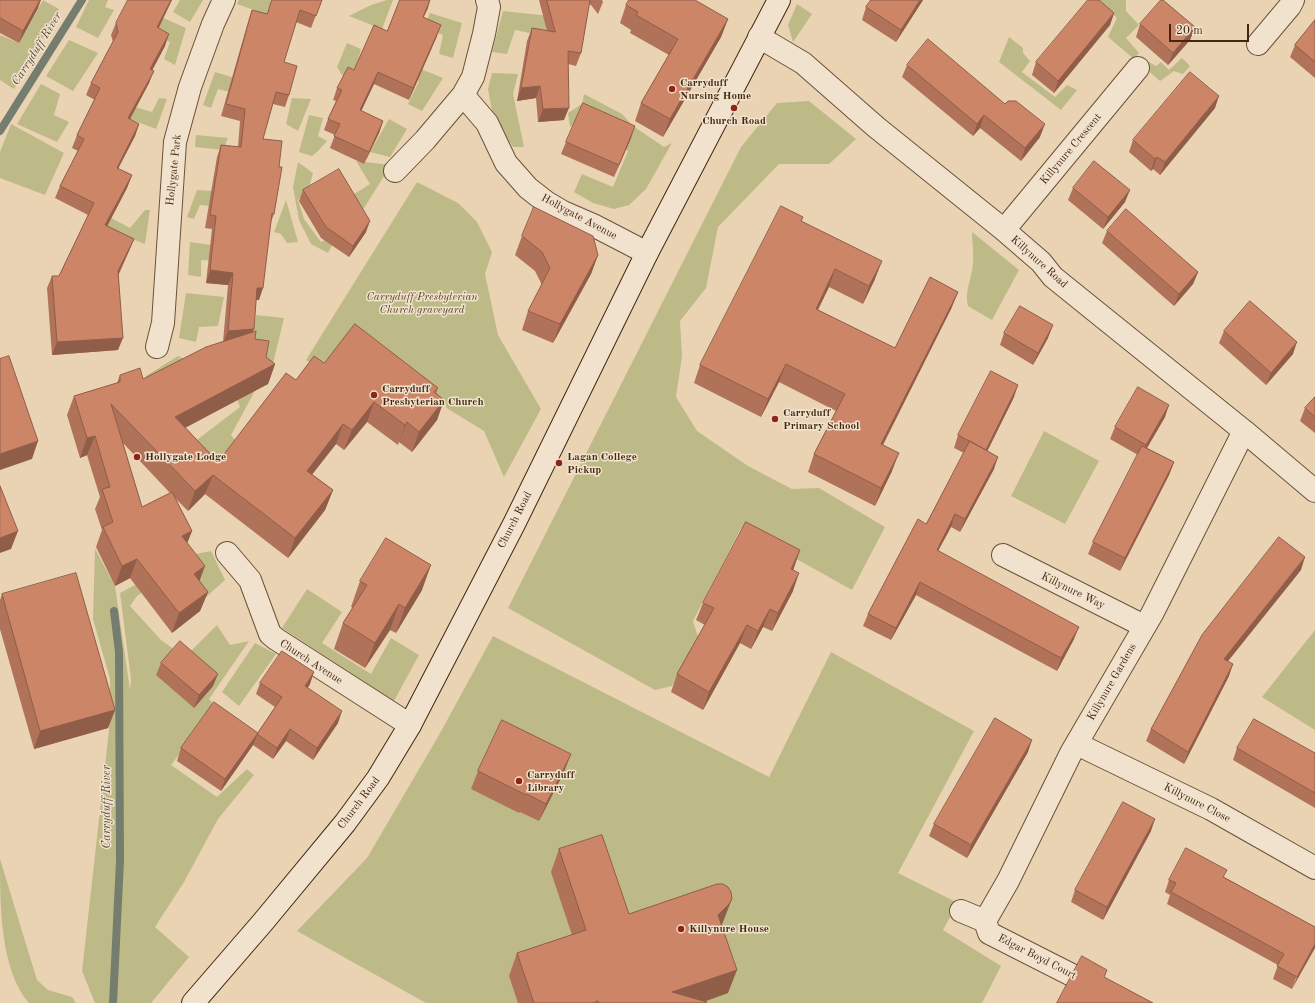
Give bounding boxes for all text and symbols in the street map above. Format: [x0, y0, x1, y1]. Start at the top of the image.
water label: Carryduff River [9, 10, 65, 88]
scale bar [1171, 16, 1251, 42]
text: 20 m [1176, 25, 1203, 37]
place label: Carryduff Nursing Home [680, 76, 751, 102]
marker: Carryduff Nursing Home [667, 84, 677, 94]
marker: Church Road [729, 103, 739, 113]
street label: Killynure Crescent [1037, 111, 1105, 187]
place label: Church Road [702, 114, 766, 128]
street label: Hollygate Park [164, 134, 184, 206]
street label: Hollygate Avenue [539, 191, 619, 243]
street label: Killynure Road [1008, 233, 1070, 291]
park label: Carryduff Presbyterian Church graveyard [366, 290, 478, 316]
place label: Carryduff Presbyterian Church [382, 382, 484, 408]
marker: Carryduff Presbyterian Church [369, 390, 379, 400]
place label: Carryduff Primary School [783, 406, 859, 432]
marker: Carryduff Primary School [770, 414, 780, 424]
place label: Hollygate Lodge [145, 450, 226, 464]
place label: Lagan College Pickup [567, 450, 637, 476]
marker: Hollygate Lodge [132, 452, 142, 462]
marker: Lagan College Pickup [554, 458, 564, 468]
street label: Church Road [495, 489, 535, 551]
street label: Killynure Way [1039, 570, 1107, 612]
street label: Church Avenue [277, 637, 345, 687]
street label: Killynure Gardens [1085, 641, 1139, 723]
water label: Carryduff River [100, 765, 114, 849]
place label: Carryduff Library [527, 768, 574, 794]
street label: Church Road [335, 774, 383, 832]
marker: Carryduff Library [514, 776, 524, 786]
street label: Killynure Close [1161, 781, 1233, 825]
place label: Killynure House [689, 922, 769, 936]
marker: Killynure House [676, 924, 686, 934]
street label: Edgar Boyd Court [995, 931, 1079, 983]

